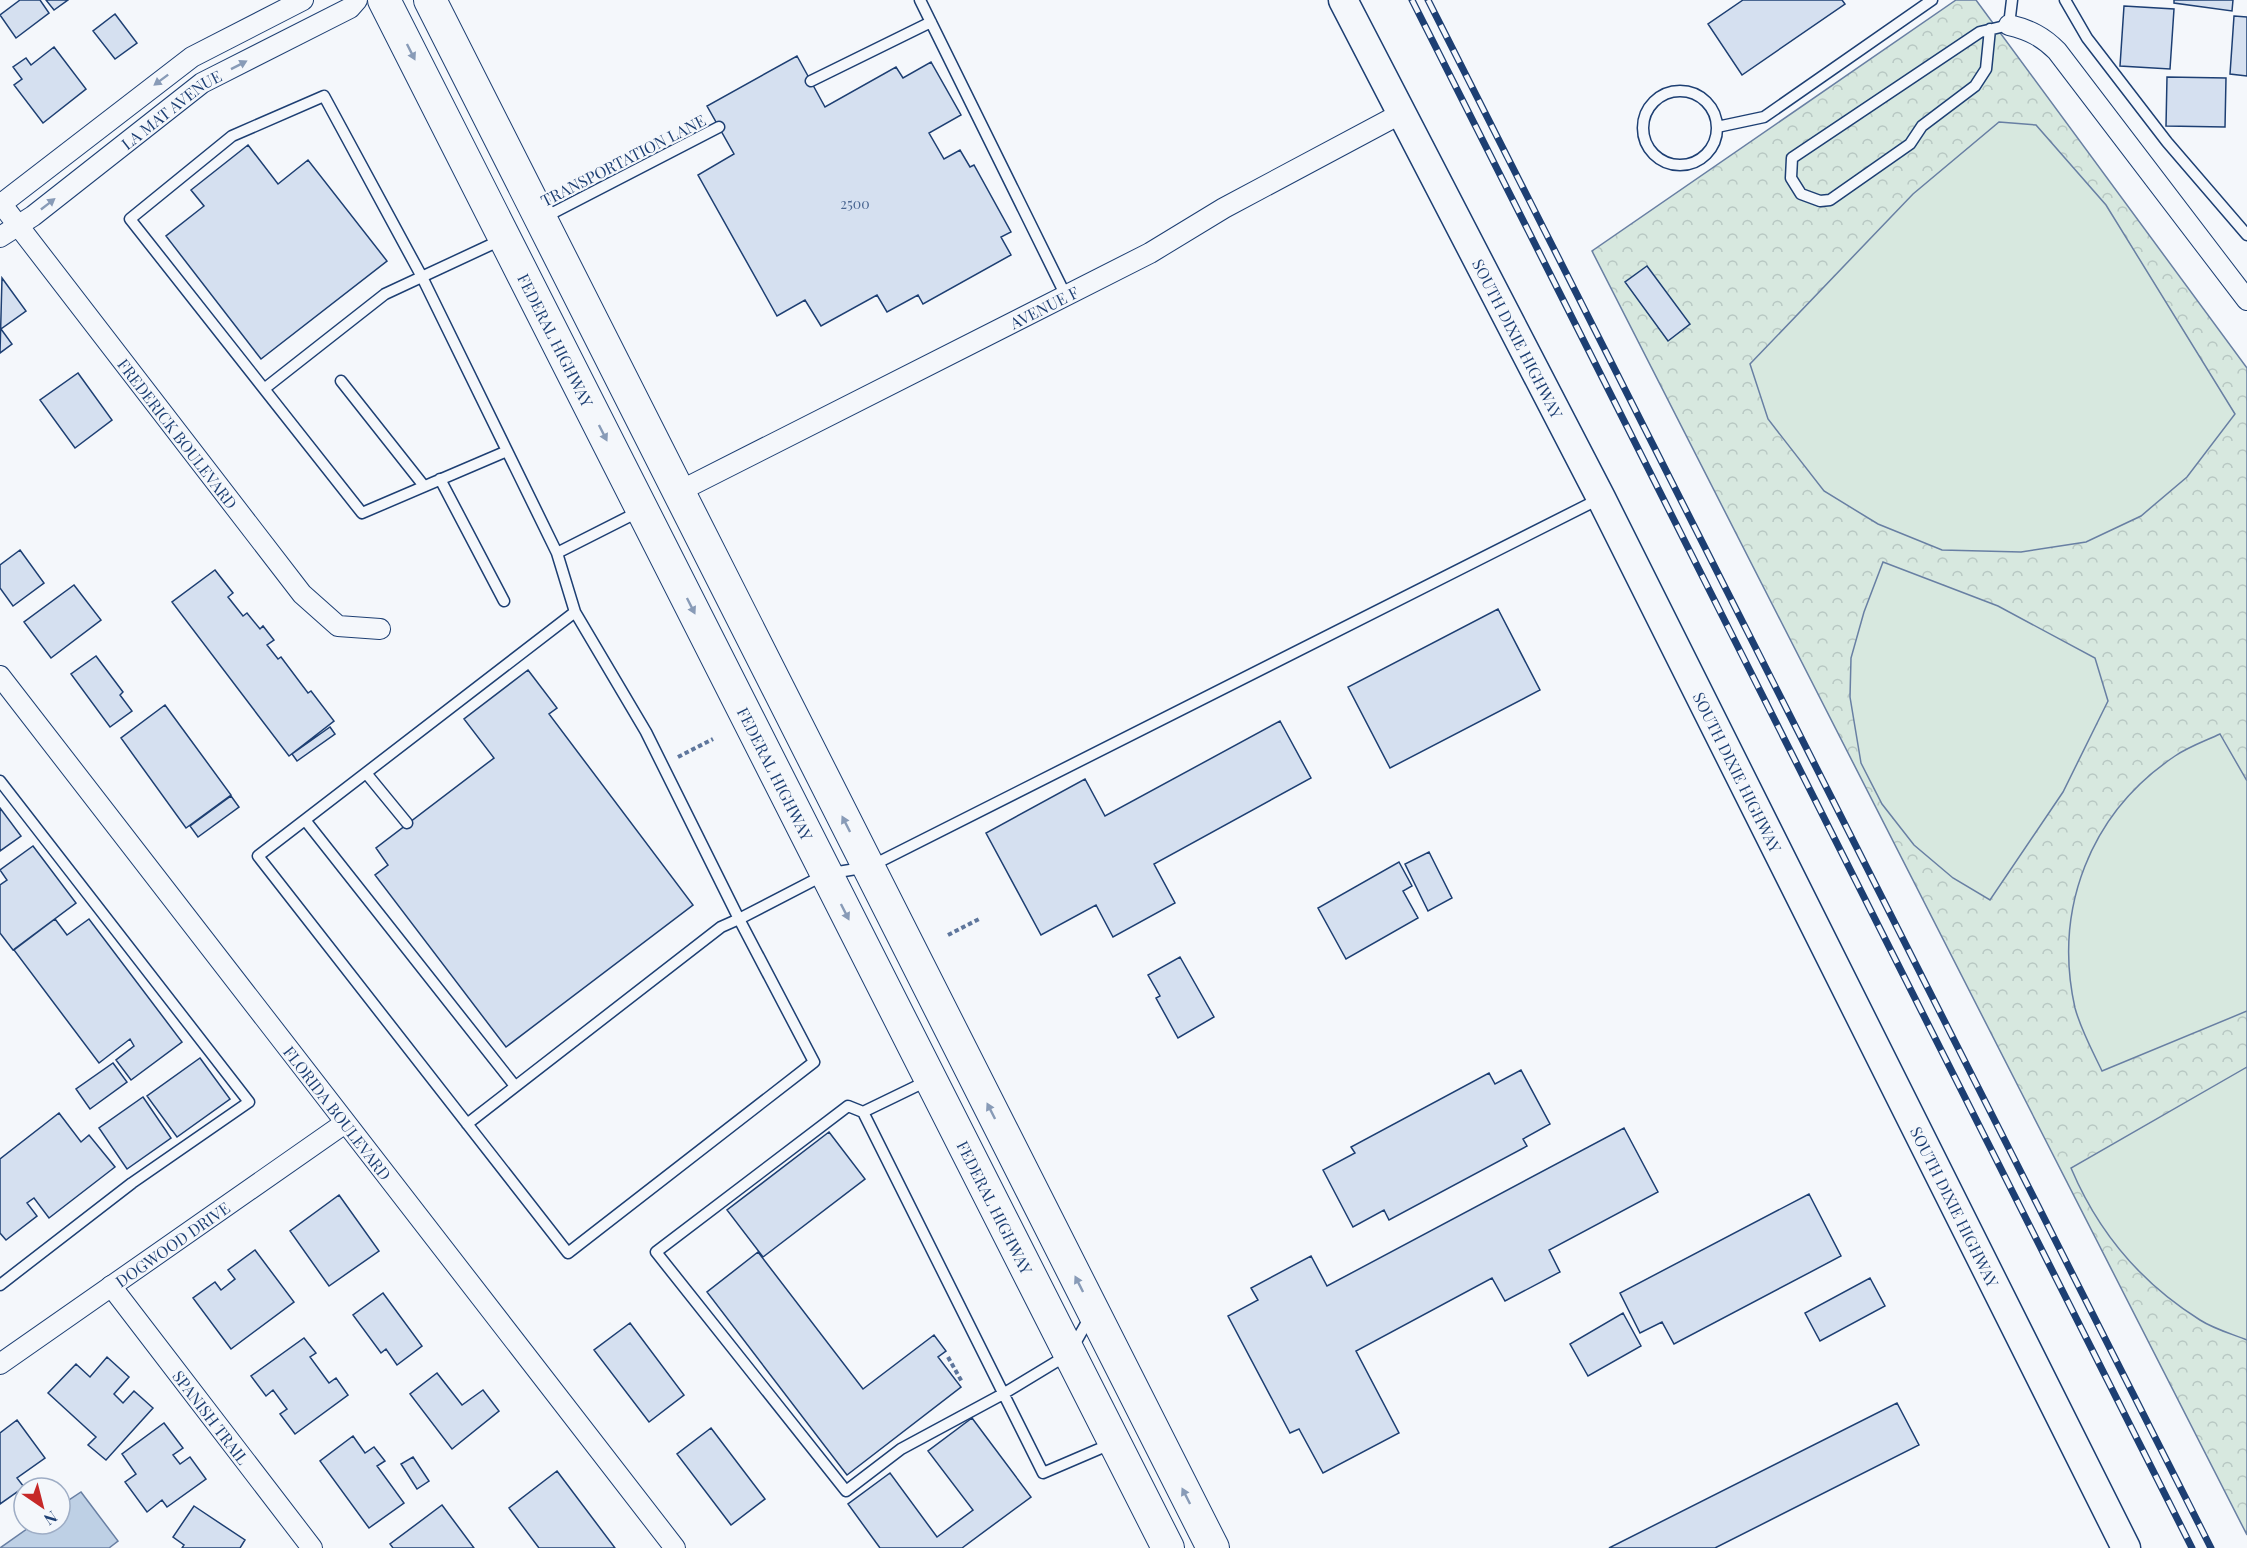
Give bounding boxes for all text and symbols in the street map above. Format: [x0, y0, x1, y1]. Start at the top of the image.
one-way arrow [406, 44, 415, 61]
one-way arrow [230, 60, 248, 70]
street label: LA MAT AVENUE [116, 64, 225, 153]
one-way arrow [153, 73, 169, 86]
street label: TRANSPORTATION LANE [537, 109, 709, 211]
house number: 2500 [840, 194, 870, 213]
one-way arrow [40, 197, 56, 210]
street label: SOUTH DIXIE HIGHWAY [1468, 255, 1568, 422]
street label: FEDERAL HIGHWAY [514, 270, 599, 411]
street label: AVENUE F [1005, 281, 1082, 333]
street label: FREDERICK BOULEVARD [114, 354, 243, 513]
one-way arrow [598, 424, 607, 441]
one-way arrow [686, 598, 696, 615]
street label: SOUTH DIXIE HIGHWAY [1689, 688, 1787, 856]
street label: FEDERAL HIGHWAY [733, 703, 818, 844]
one-way arrow [841, 815, 851, 832]
one-way arrow [840, 903, 850, 920]
street label: FLORIDA BOULEVARD [279, 1041, 396, 1184]
one-way arrow [986, 1102, 996, 1119]
street label: SOUTH DIXIE HIGHWAY [1906, 1123, 2004, 1291]
street label: FEDERAL HIGHWAY [953, 1137, 1038, 1278]
street label: DOGWOOD DRIVE [111, 1196, 234, 1291]
one-way arrow [1074, 1276, 1084, 1293]
street label: SPANISH TRAIL [169, 1366, 254, 1468]
north arrow [12, 1476, 72, 1536]
one-way arrow [1181, 1487, 1191, 1504]
text: N [40, 1507, 62, 1531]

